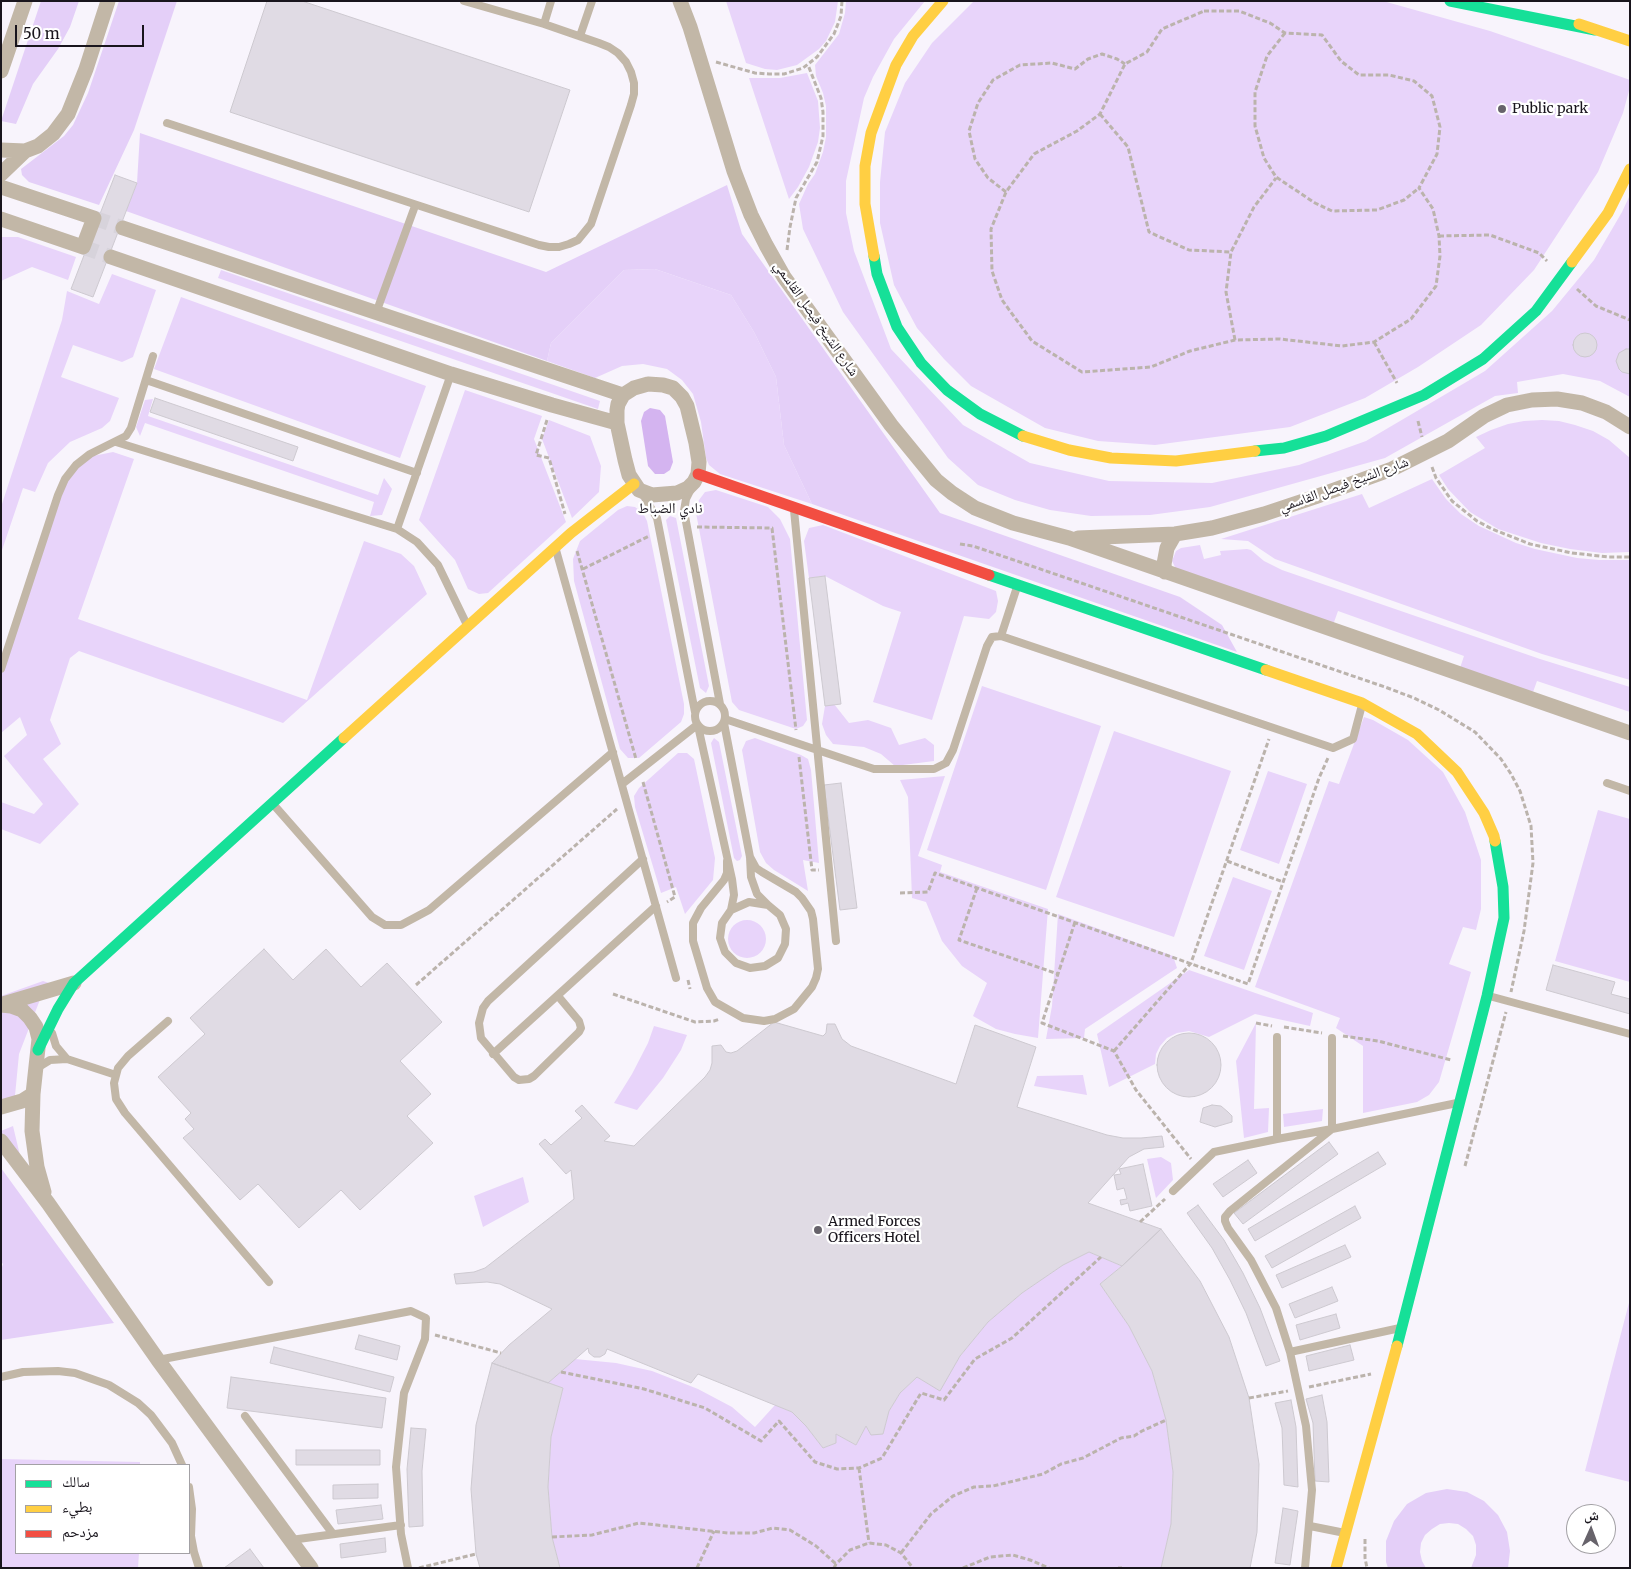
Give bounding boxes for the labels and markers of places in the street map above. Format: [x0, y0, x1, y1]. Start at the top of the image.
place label: Public park [1512, 101, 1588, 117]
marker: Public park [1496, 103, 1508, 115]
place label: Armed Forces Officers Hotel [828, 1214, 921, 1246]
marker: Armed Forces Officers Hotel [812, 1224, 824, 1236]

